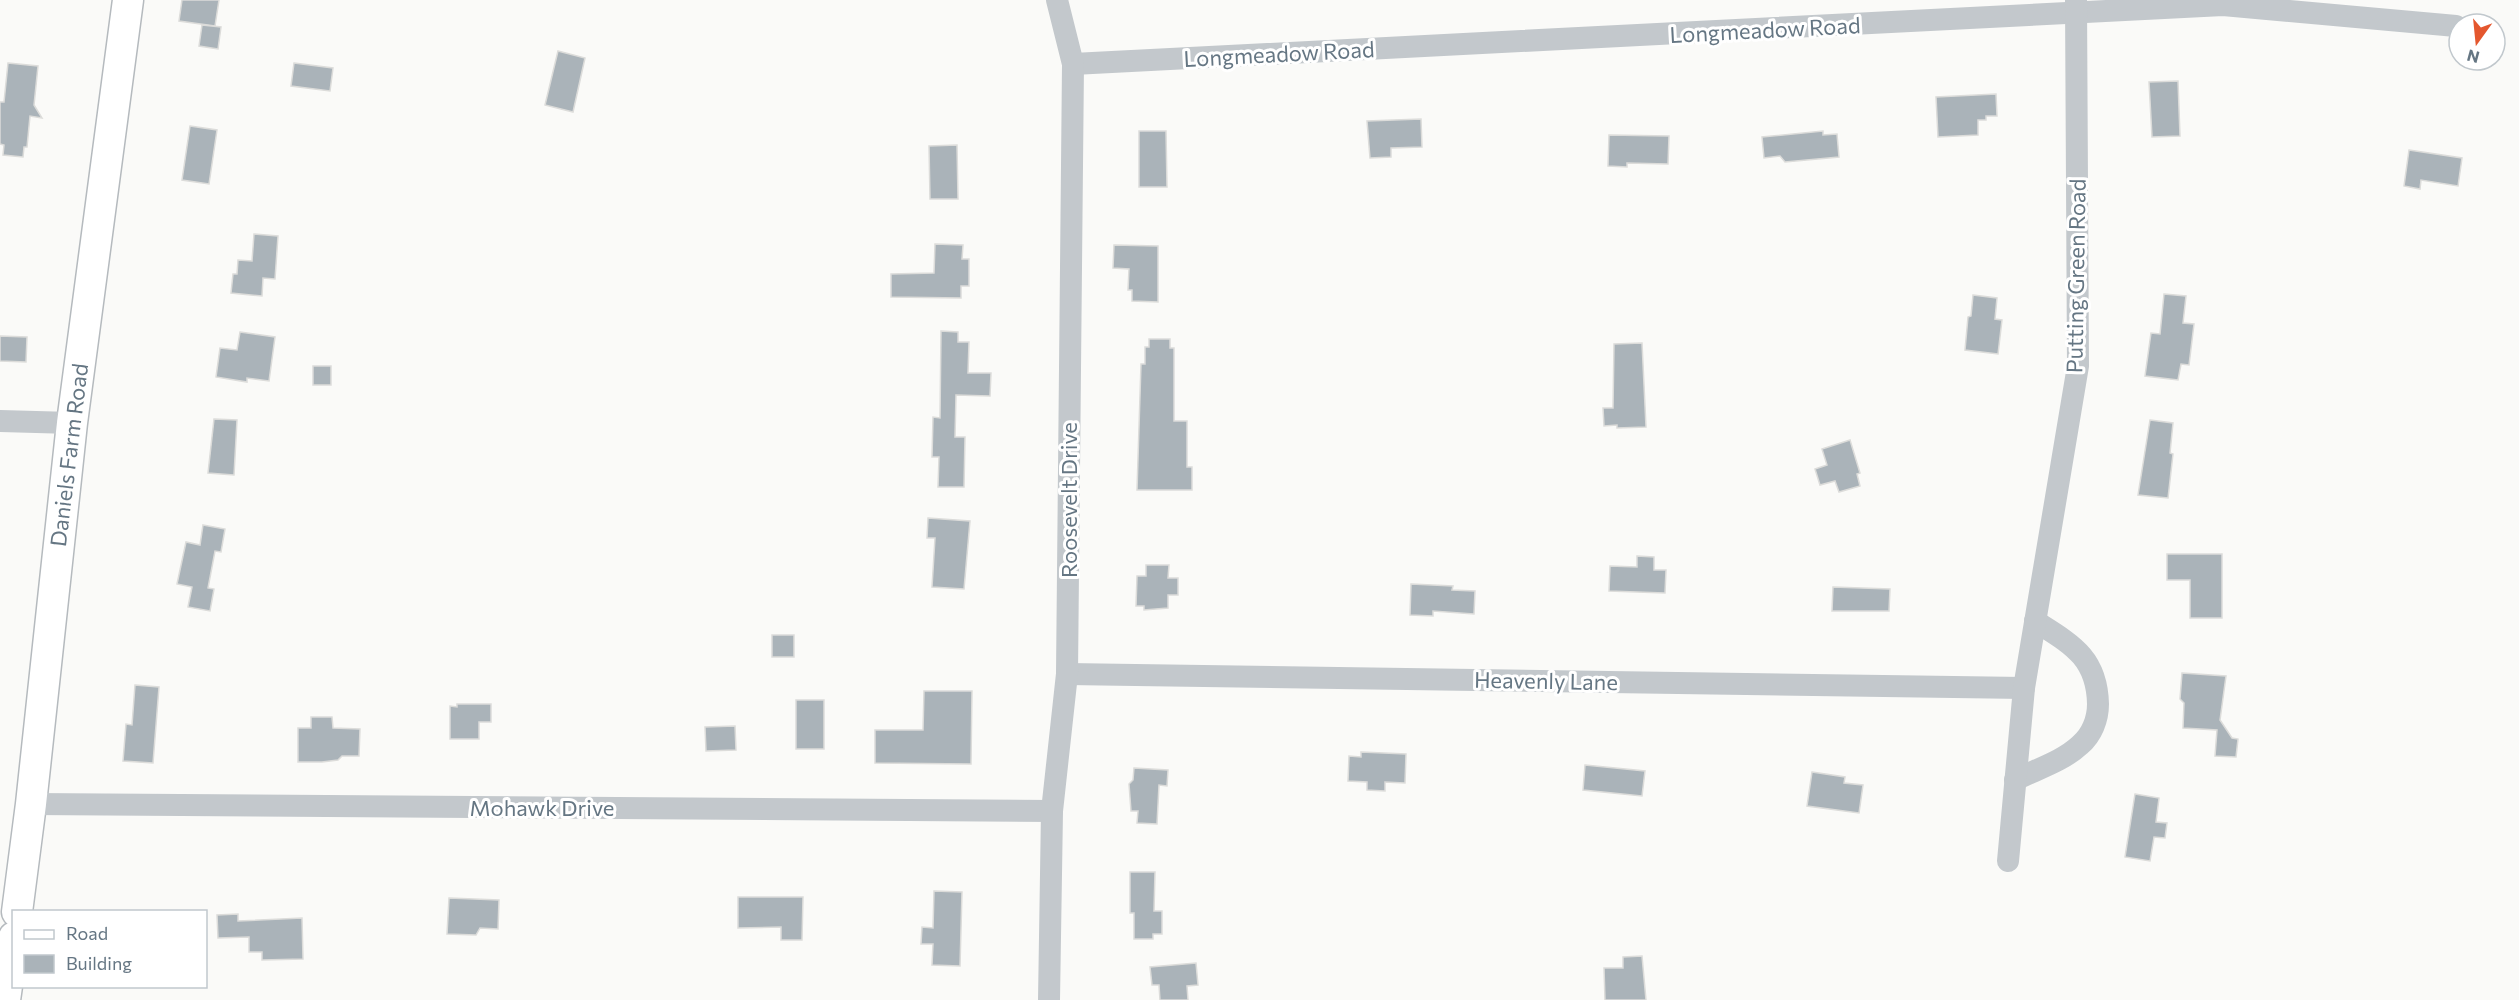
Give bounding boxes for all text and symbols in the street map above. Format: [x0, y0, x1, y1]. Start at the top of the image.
street label: Longmeadow Road [1669, 11, 1861, 48]
north arrow [2447, 12, 2507, 72]
street label: Longmeadow Road [1183, 35, 1375, 72]
text: N [2465, 46, 2481, 68]
street label: Putting Green Road [2060, 179, 2091, 373]
street label: Daniels Farm Road [44, 362, 93, 548]
street label: Roosevelt Drive [1055, 422, 1082, 578]
street label: Heavenly Lane [1474, 666, 1618, 695]
street label: Mohawk Drive [470, 794, 614, 821]
legend [12, 910, 207, 988]
text: Road [66, 922, 108, 944]
text: Building [66, 952, 132, 974]

